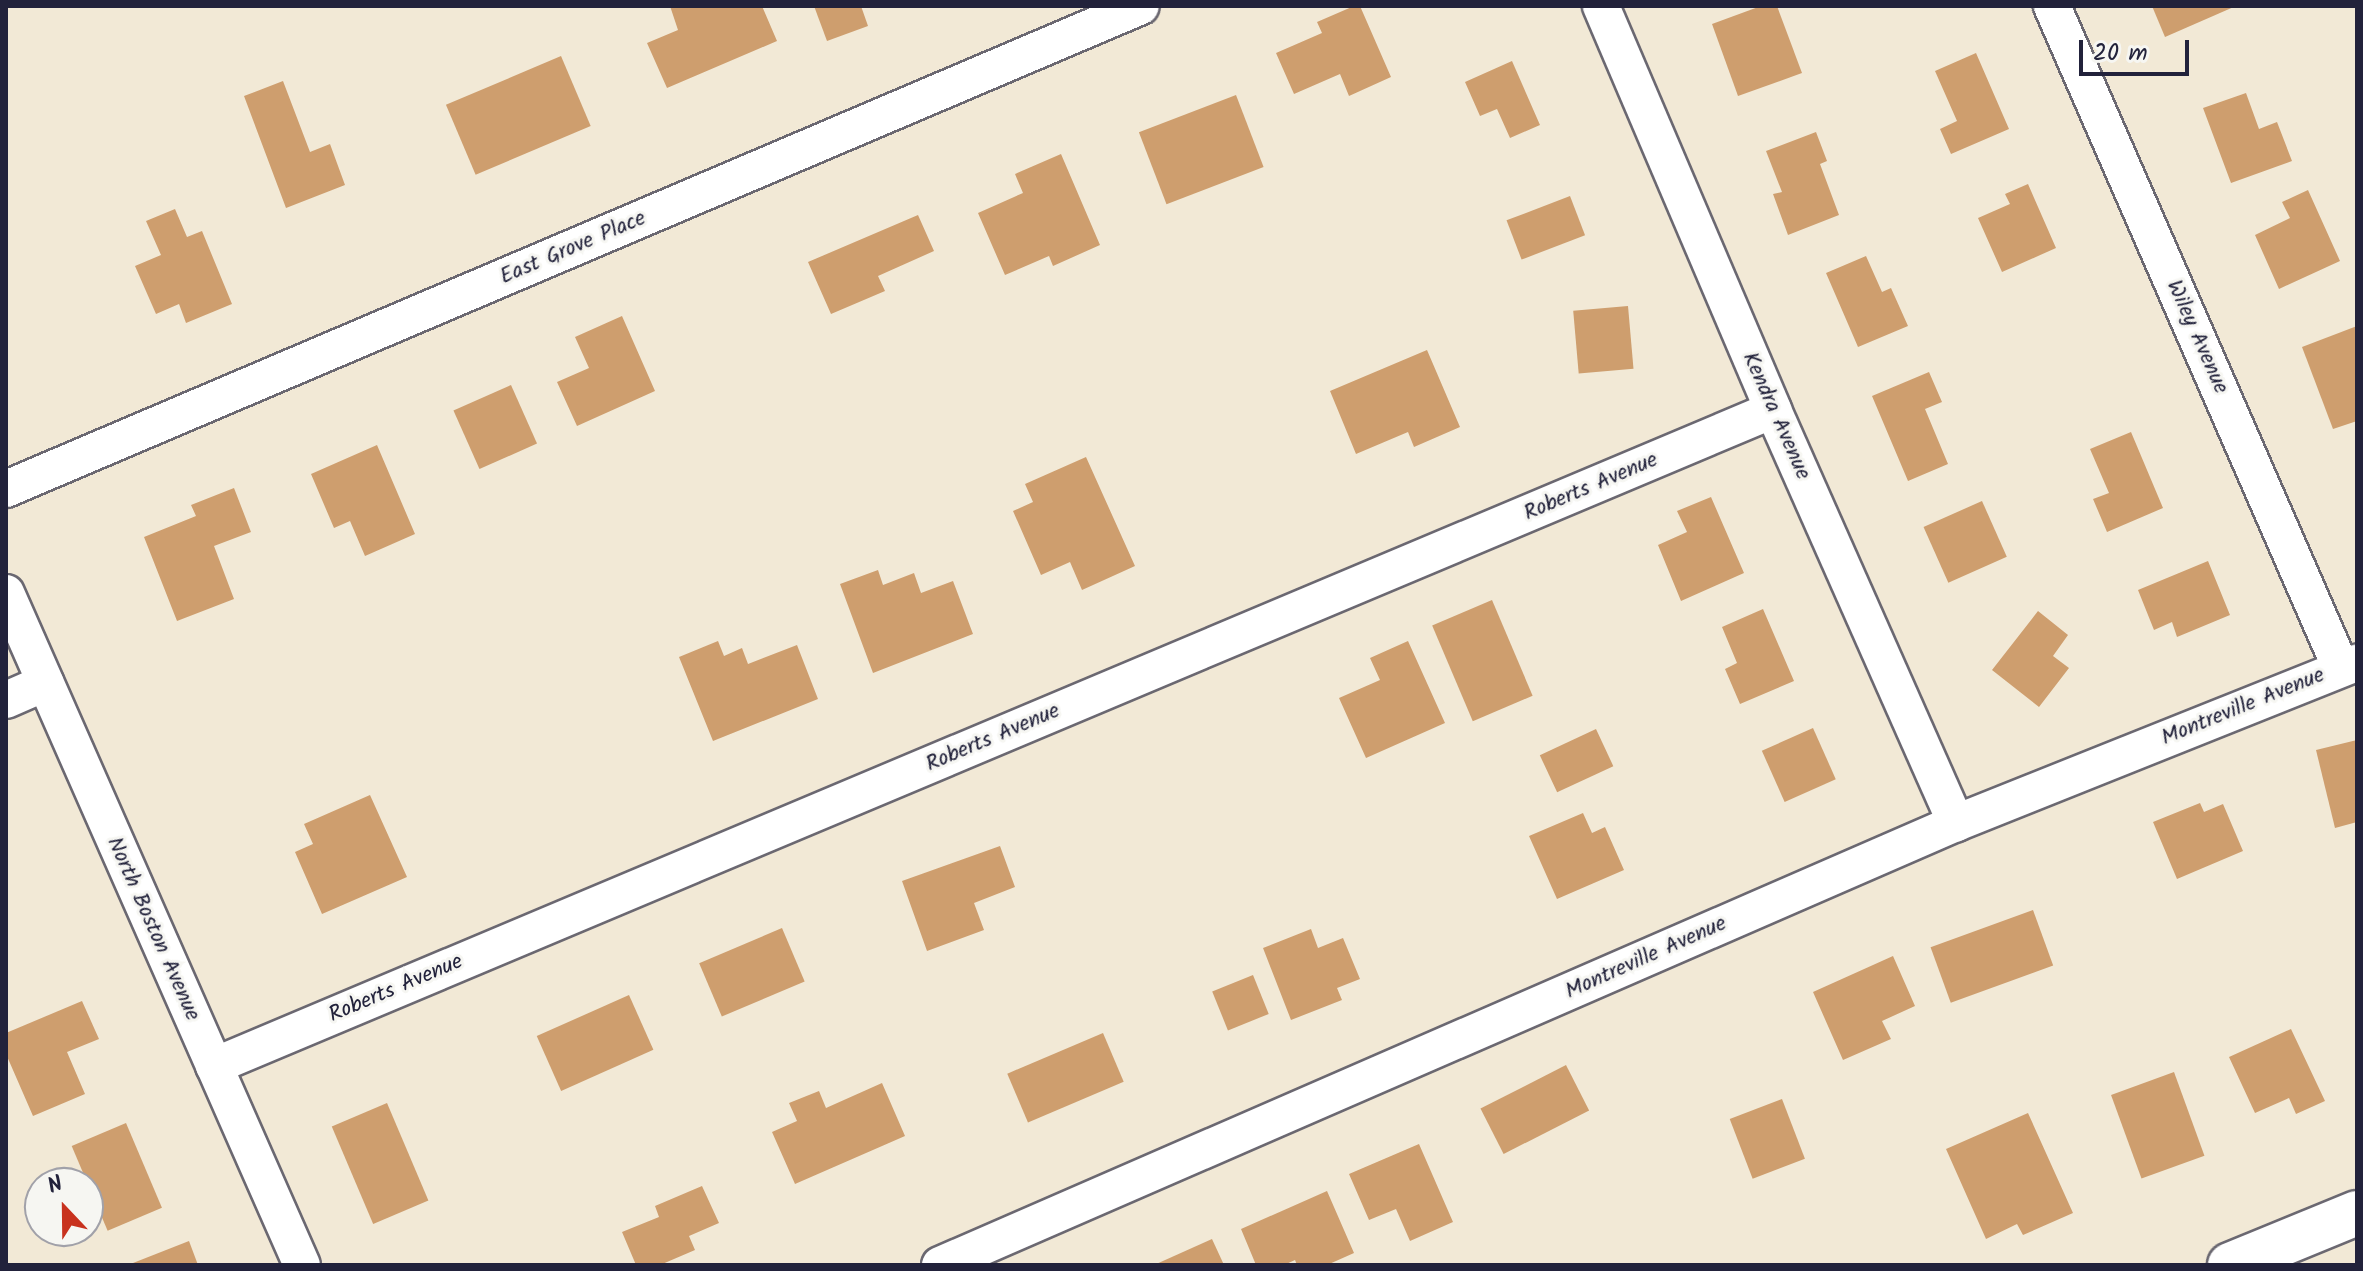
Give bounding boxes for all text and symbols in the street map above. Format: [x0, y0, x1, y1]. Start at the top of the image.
scale bar [2083, 24, 2193, 74]
text: 20 m [2093, 34, 2148, 73]
street label: East Grove Place [496, 205, 650, 291]
street label: Wiley Avenue [2160, 276, 2234, 398]
street label: Kendra Avenue [1736, 348, 1816, 484]
street label: Roberts Avenue [1520, 447, 1662, 527]
street label: Montreville Avenue [2158, 662, 2328, 752]
street label: Roberts Avenue [922, 698, 1064, 778]
street label: North Boston Avenue [101, 833, 205, 1025]
street label: Montreville Avenue [1561, 911, 1731, 1005]
street label: Roberts Avenue [325, 949, 467, 1029]
north arrow [24, 1167, 104, 1247]
text: N [43, 1167, 69, 1205]

